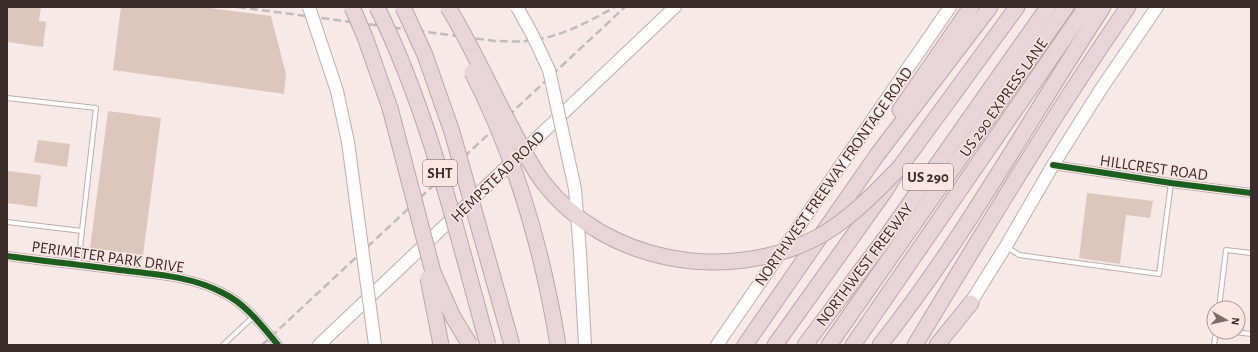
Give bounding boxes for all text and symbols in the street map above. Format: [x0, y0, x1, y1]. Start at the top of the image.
street label: US 290 EXPRESS LANE [957, 35, 1051, 160]
street label: NORTHWEST FREEWAY FRONTAGE ROAD [750, 63, 916, 289]
street label: HEMPSTEAD ROAD [448, 128, 547, 225]
street label: HILLCREST ROAD [1099, 152, 1209, 183]
road number: SHT [423, 160, 457, 186]
road number: US 290 [903, 164, 953, 190]
street label: NORTHWEST FREEWAY [811, 199, 917, 329]
street label: PERIMETER PARK DRIVE [31, 238, 185, 276]
north arrow [1206, 300, 1246, 340]
text: N [1229, 317, 1241, 326]

